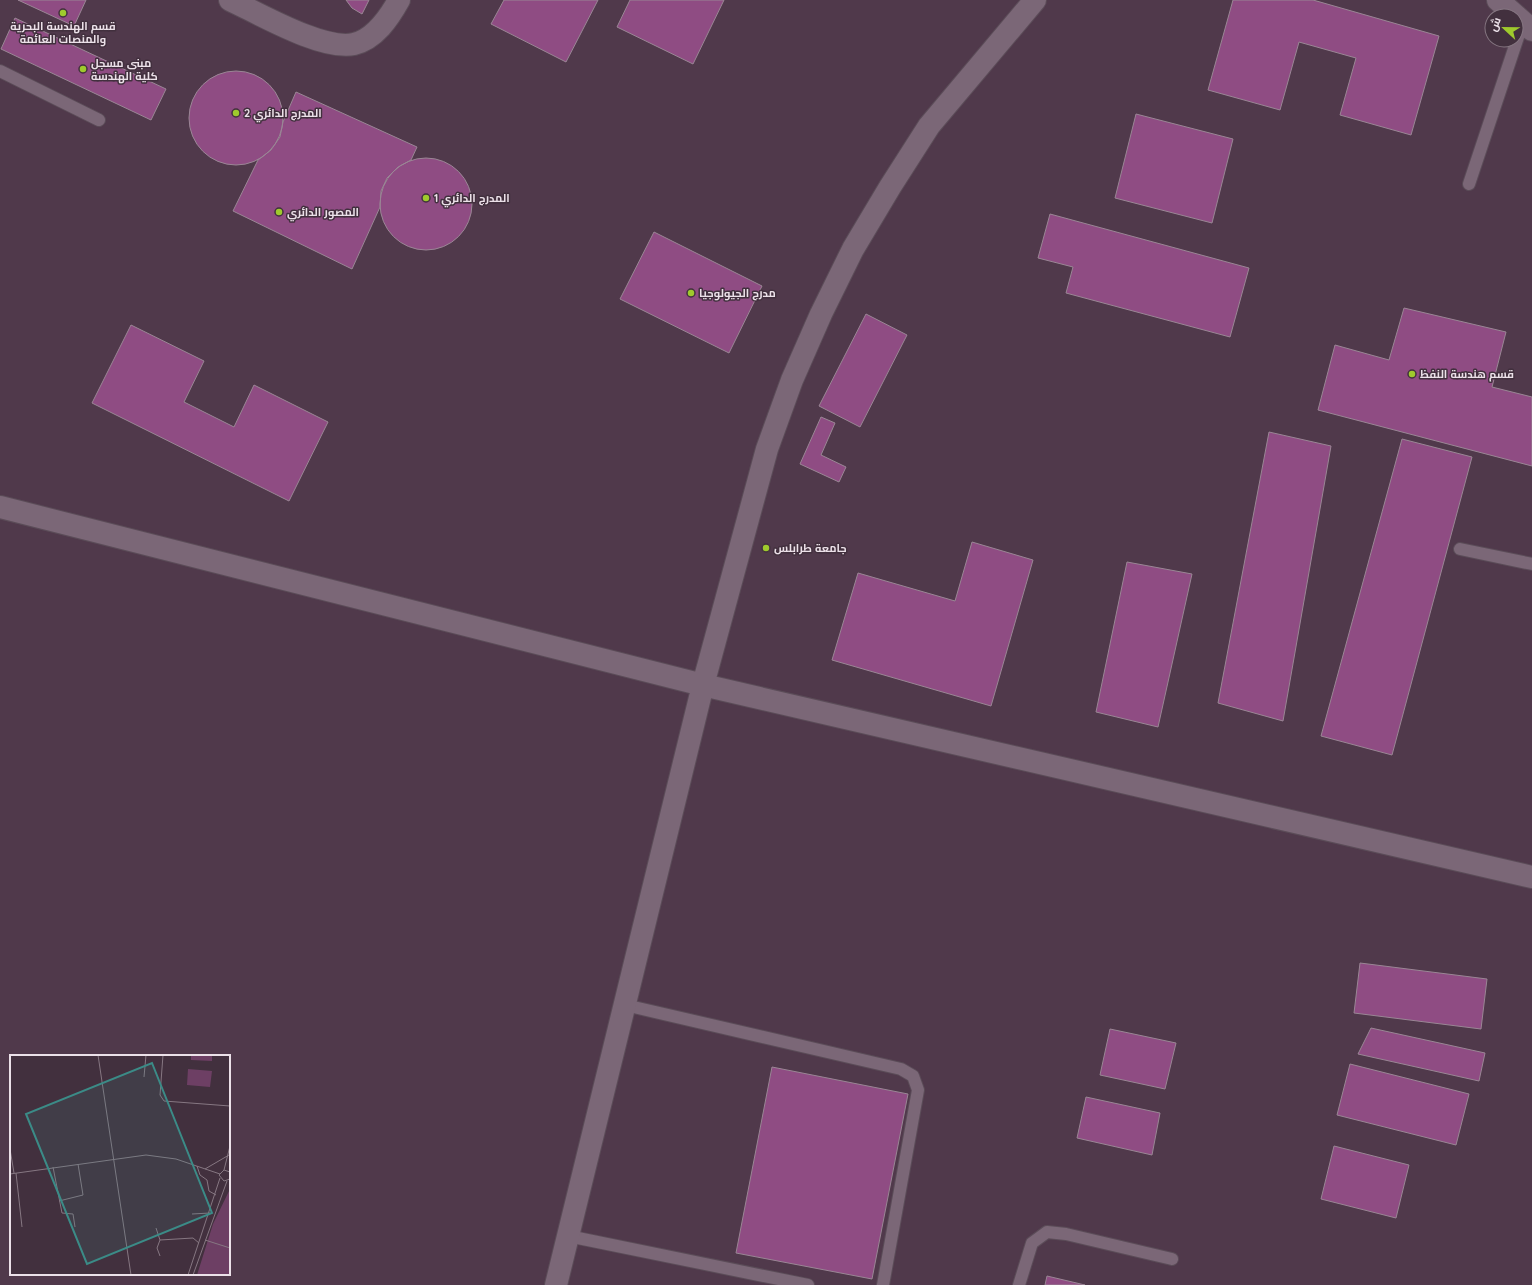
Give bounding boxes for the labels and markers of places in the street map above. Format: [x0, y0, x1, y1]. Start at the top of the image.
marker: قسم الهندسة البحرية والمنصات العائمة [58, 8, 68, 18]
place label: قسم الهندسة البحرية والمنصات العائمة [10, 19, 116, 47]
place label: مبنى مسجل كلية الهندسة [91, 56, 158, 84]
marker: مبنى مسجل كلية الهندسة [78, 64, 88, 74]
place label: المدرج الدائري 2 [244, 106, 322, 123]
marker: المدرج الدائري 2 [231, 108, 241, 118]
place label: المدرج الدائري 1 [434, 191, 510, 208]
marker: المدرج الدائري 1 [421, 193, 431, 203]
place label: المصور الدائري [287, 205, 359, 222]
marker: المصور الدائري [274, 207, 284, 217]
place label: مدرج الجيولوجيا [699, 286, 776, 301]
marker: مدرج الجيولوجيا [686, 288, 696, 298]
place label: قسم هندسة النفظ [1420, 367, 1514, 382]
marker: قسم هندسة النفظ [1407, 369, 1417, 379]
place label: جامعة طرابلس [774, 541, 847, 555]
marker: جامعة طرابلس [761, 543, 771, 553]

